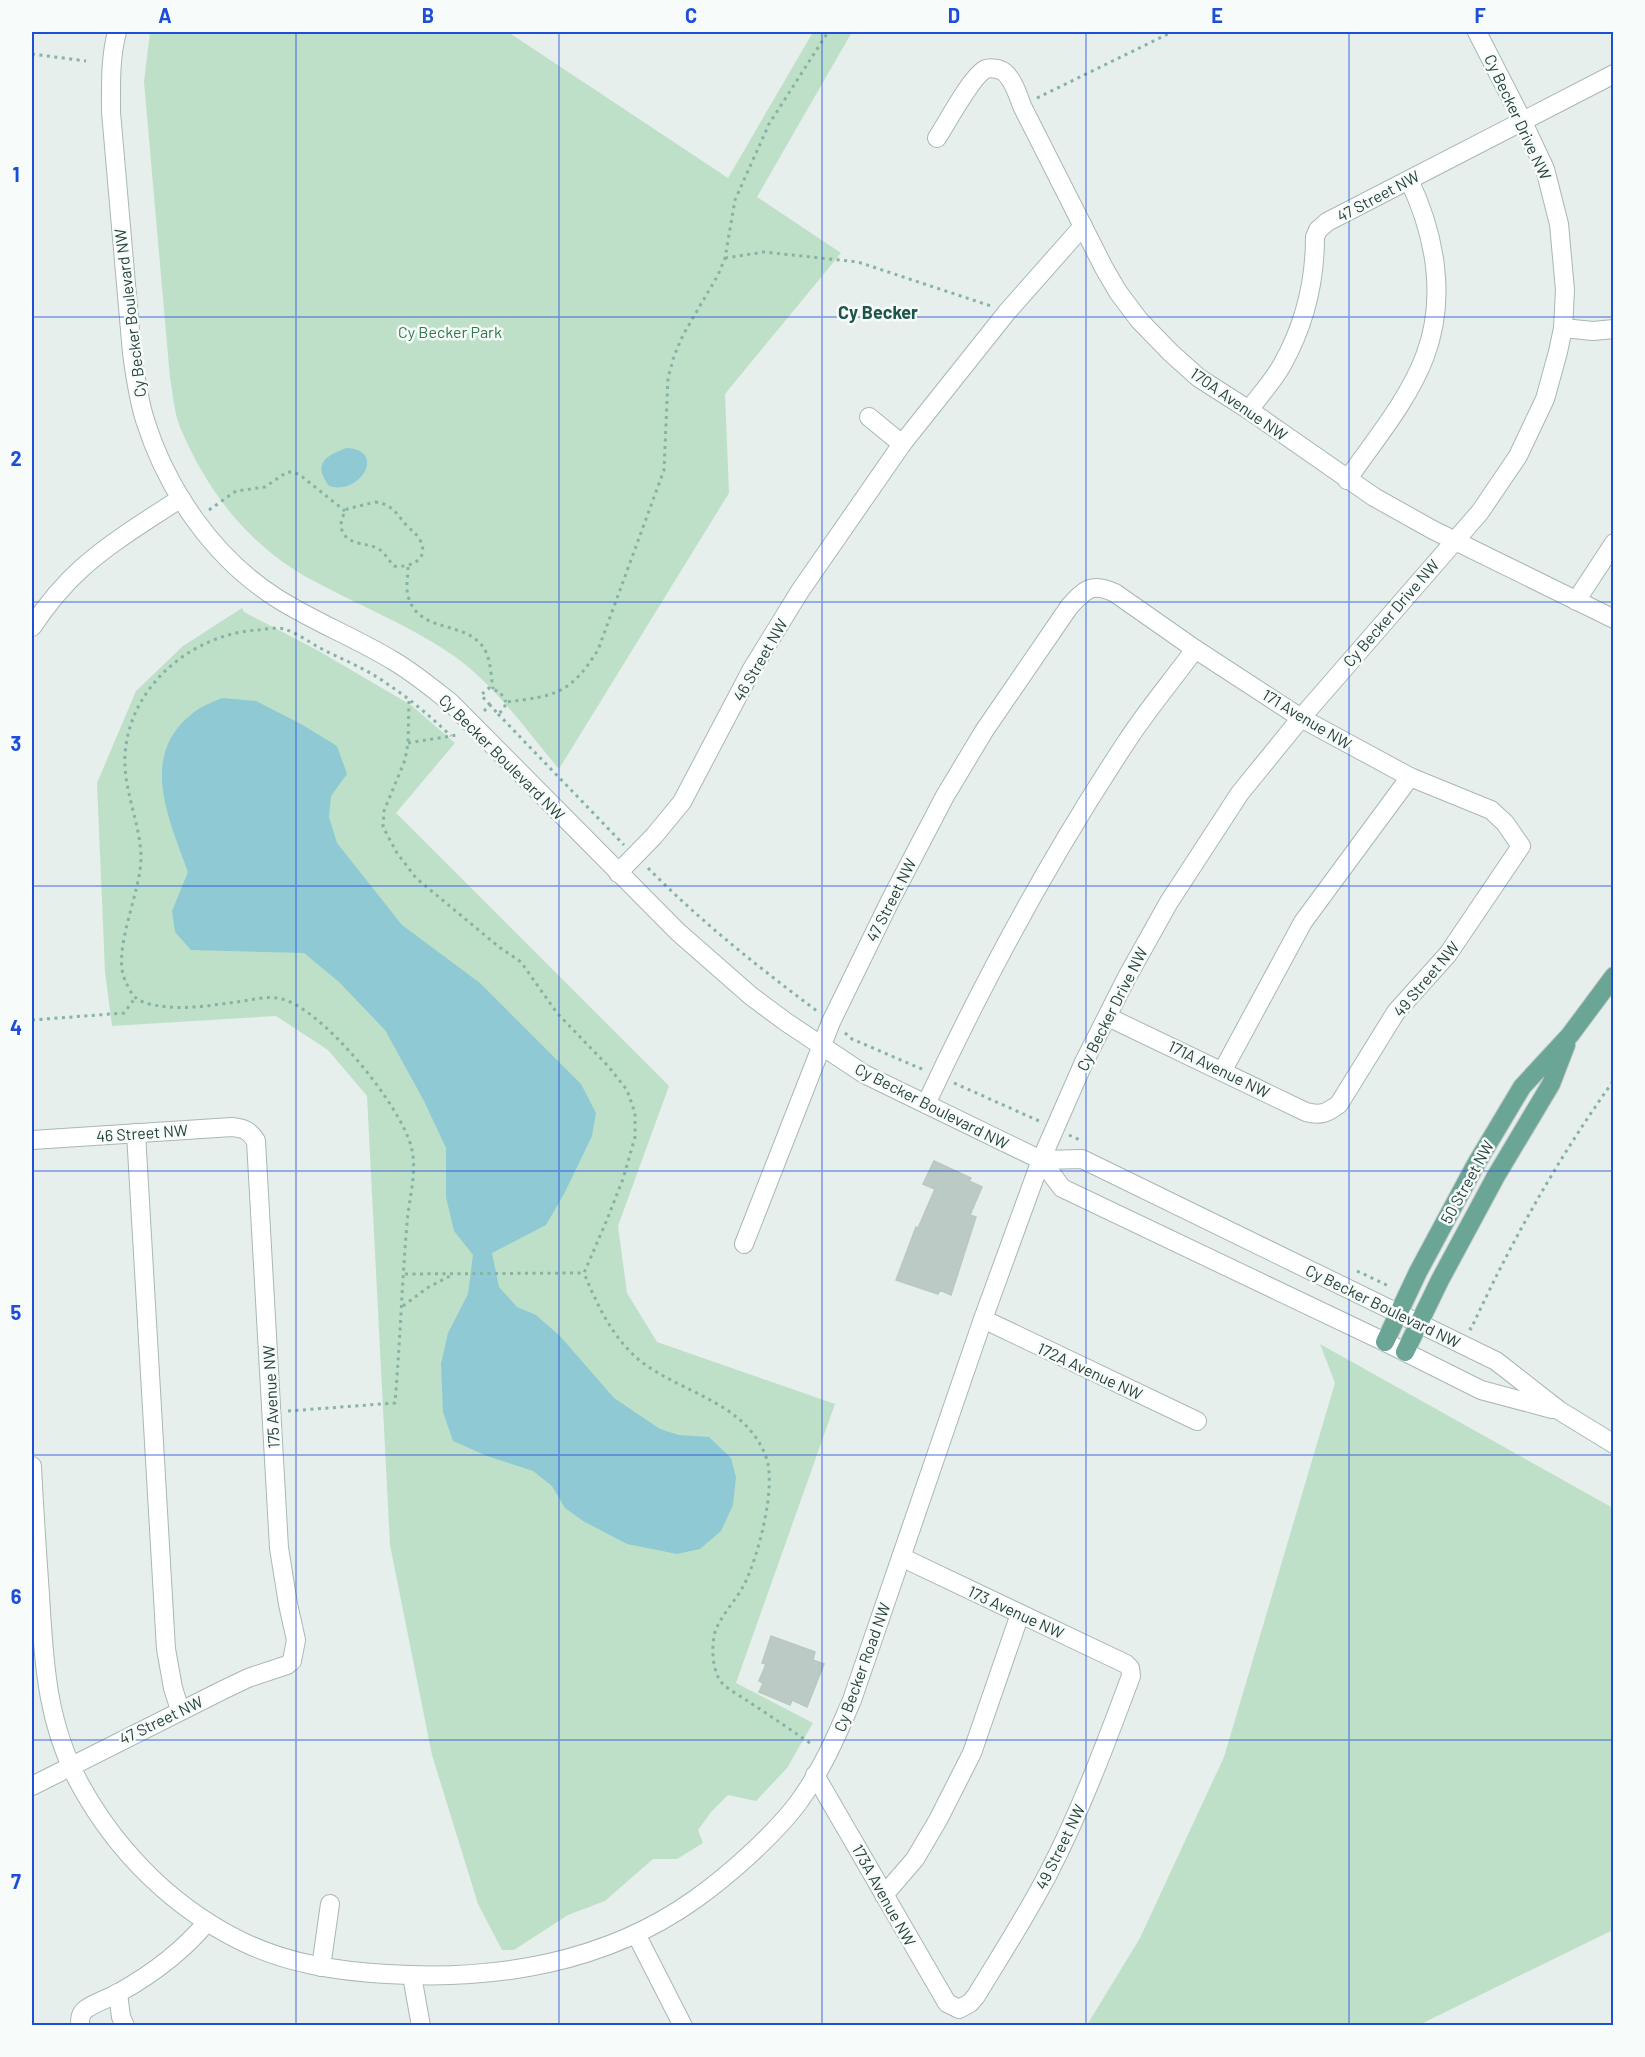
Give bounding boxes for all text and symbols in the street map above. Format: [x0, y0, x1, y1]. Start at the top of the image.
text: A [158, 3, 172, 27]
text: B [422, 3, 434, 27]
text: C [685, 3, 697, 27]
text: D [948, 3, 960, 27]
text: E [1211, 3, 1223, 27]
text: F [1474, 3, 1486, 27]
street label: Cy Becker Drive NW [1481, 51, 1556, 183]
text: 1 [12, 162, 20, 186]
street label: 47 Street NW [1333, 166, 1422, 225]
street label: Cy Becker Boulevard NW [110, 228, 149, 399]
district label: Cy Becker [838, 301, 918, 323]
park label: Cy Becker Park [398, 322, 502, 341]
street label: 170A Avenue NW [1187, 363, 1291, 444]
text: 2 [10, 446, 22, 470]
street label: Cy Becker Drive NW [1339, 555, 1442, 670]
street label: 46 Street NW [728, 615, 791, 704]
street label: 171 Avenue NW [1259, 684, 1355, 753]
street label: Cy Becker Boulevard NW [436, 690, 569, 823]
text: 3 [11, 731, 21, 755]
street label: 47 Street NW [861, 855, 920, 945]
street label: 49 Street NW [1389, 937, 1462, 1020]
street label: Cy Becker Drive NW [1072, 944, 1151, 1074]
text: 4 [10, 1015, 22, 1039]
street label: 171A Avenue NW [1165, 1036, 1273, 1101]
street label: Cy Becker Boulevard NW [852, 1059, 1012, 1153]
street label: 46 Street NW [95, 1120, 189, 1145]
street label: 50 Street NW [1436, 1137, 1497, 1227]
street label: Cy Becker Boulevard NW [1303, 1260, 1464, 1351]
text: 5 [11, 1300, 22, 1324]
street label: 172A Avenue NW [1035, 1338, 1146, 1403]
street label: 175 Avenue NW [258, 1345, 283, 1449]
street label: 173 Avenue NW [965, 1581, 1067, 1642]
text: 6 [11, 1584, 22, 1608]
street label: Cy Becker Road NW [829, 1600, 894, 1734]
street label: 47 Street NW [116, 1691, 206, 1748]
street label: 49 Street NW [1031, 1801, 1088, 1892]
street label: 173A Avenue NW [849, 1841, 920, 1949]
text: 7 [11, 1869, 21, 1893]

